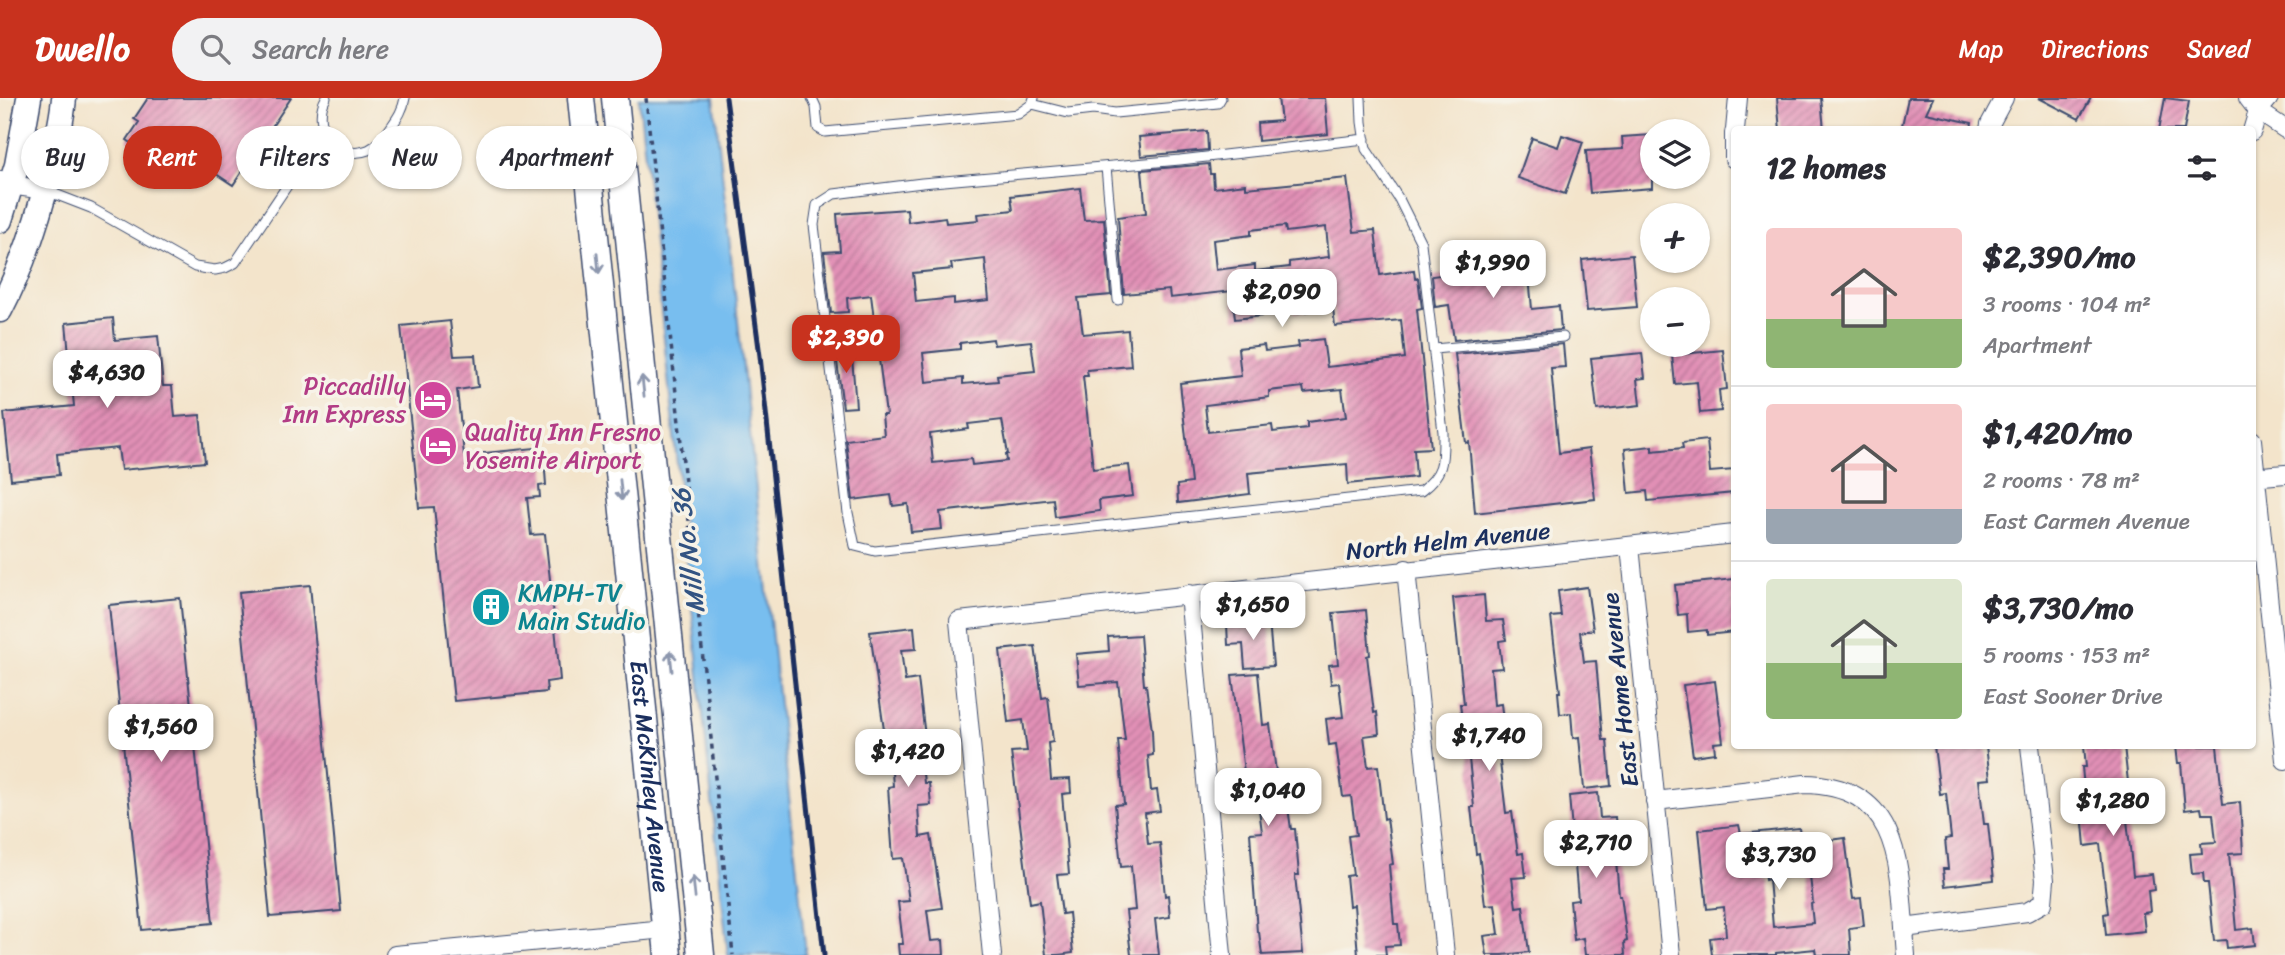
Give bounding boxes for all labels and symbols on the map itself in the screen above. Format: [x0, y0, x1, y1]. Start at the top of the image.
pin: $1,990 [1436, 240, 1550, 300]
one-way arrow [592, 252, 605, 274]
pin: $2,090 [1225, 270, 1339, 329]
pin: $2,390 [789, 316, 903, 375]
pin: $4,630 [50, 350, 164, 410]
place label: Piccadilly Inn Express [282, 365, 407, 435]
one-way arrow [636, 375, 649, 397]
hotel icon: Piccadilly Inn Express [412, 379, 454, 421]
place label: Quality Inn Fresno Yosemite Airport [465, 411, 661, 481]
hotel icon: Quality Inn Fresno Yosemite Airport [417, 425, 459, 467]
one-way arrow [615, 478, 628, 500]
water label: Mill No. 36 [657, 484, 718, 616]
street label: North Helm Avenue [1344, 509, 1552, 573]
place label: KMPH-TV Main Studio [518, 572, 645, 642]
pin: $1,650 [1196, 582, 1310, 642]
building icon: KMPH-TV Main Studio [470, 586, 512, 628]
street label: East Home Avenue [1589, 590, 1651, 789]
one-way arrow [664, 650, 677, 673]
street label: East McKinley Avenue [617, 658, 683, 895]
pin: $1,560 [104, 704, 218, 764]
pin: $1,740 [1432, 714, 1546, 773]
pin: $1,420 [851, 730, 965, 789]
pin: $1,040 [1211, 768, 1325, 828]
pin: $1,280 [2056, 778, 2170, 838]
pin: $2,710 [1539, 820, 1653, 880]
pin: $3,730 [1722, 832, 1836, 892]
one-way arrow [687, 876, 700, 899]

